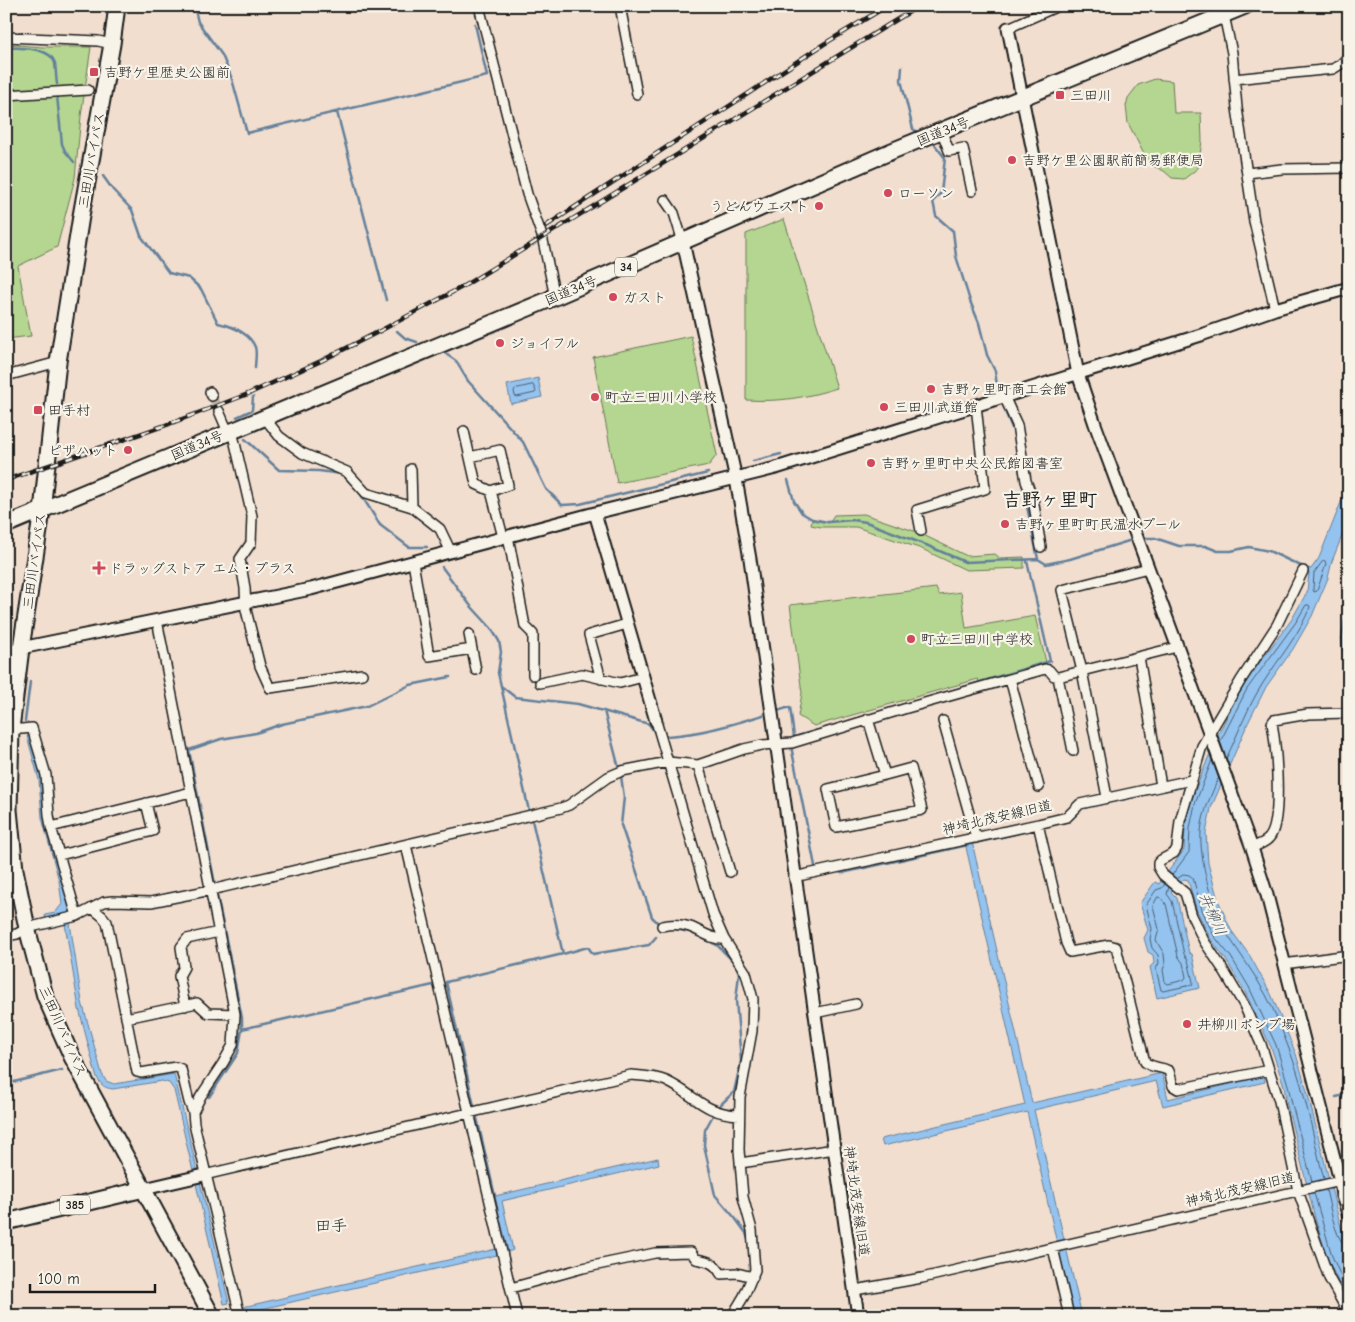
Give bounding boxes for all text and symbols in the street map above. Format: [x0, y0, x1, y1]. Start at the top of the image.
place label: 吉野ケ里歴史公園前 [104, 64, 230, 81]
marker: 吉野ケ里歴史公園前 [88, 66, 100, 78]
place label: 三田川 [1070, 87, 1112, 104]
marker: 三田川 [1054, 89, 1066, 101]
street label: 三田川バイパス [75, 110, 108, 210]
street label: 国道34号 [914, 113, 972, 150]
place label: 吉野ケ里公園駅前簡易郵便局 [1022, 152, 1204, 169]
marker: 吉野ケ里公園駅前簡易郵便局 [1006, 154, 1018, 166]
place label: ローソン [898, 185, 954, 202]
marker: ローソン [882, 187, 894, 199]
place label: うどんウエスト [710, 198, 809, 215]
marker: うどんウエスト [813, 200, 825, 212]
road number: 34 [615, 258, 637, 276]
street label: 国道34号 [542, 272, 600, 309]
place label: ガスト [623, 289, 666, 306]
marker: ガスト [607, 291, 619, 303]
place label: ジョイフル [510, 335, 579, 352]
marker: ジョイフル [494, 337, 506, 349]
place label: 吉野ヶ里町商工会館 [941, 381, 1067, 398]
marker: 吉野ヶ里町商工会館 [925, 383, 937, 395]
place label: 町立三田川小学校 [605, 389, 717, 406]
marker: 町立三田川小学校 [589, 391, 601, 403]
place label: 三田川武道館 [894, 399, 978, 416]
marker: 三田川武道館 [878, 401, 890, 413]
place label: 田手村 [48, 402, 90, 419]
marker: 田手村 [32, 404, 44, 416]
street label: 国道34号 [168, 427, 226, 464]
place label: ピザハット [48, 442, 118, 459]
marker: ピザハット [122, 444, 134, 456]
place label: 吉野ヶ里町中央公民館図書室 [881, 455, 1063, 472]
marker: 吉野ヶ里町中央公民館図書室 [865, 457, 877, 469]
district label: 吉野ヶ里町 [1002, 489, 1098, 511]
street label: 三田川バイパス [19, 511, 50, 611]
place label: 吉野ヶ里町町民温水プール [1015, 516, 1181, 533]
marker: 吉野ヶ里町町民温水プール [999, 518, 1011, 530]
place label: ドラッグストア エム・プラス [109, 560, 295, 577]
marker: ドラッグストア エム・プラス [93, 562, 105, 574]
place label: 町立三田川中学校 [921, 631, 1033, 648]
marker: 町立三田川中学校 [905, 633, 917, 645]
street label: 神埼北茂安線旧道 [941, 797, 1054, 838]
water label: 井柳川 [1196, 890, 1230, 938]
street label: 三田川バイパス [35, 983, 90, 1079]
place label: 井柳川ポンプ場 [1197, 1016, 1295, 1033]
marker: 井柳川ポンプ場 [1181, 1018, 1193, 1030]
street label: 神埼北茂安線旧道 [840, 1144, 873, 1258]
street label: 神埼北茂安線旧道 [1184, 1169, 1297, 1210]
road number: 385 [60, 1196, 90, 1214]
district label: 田手 [315, 1217, 347, 1235]
scale bar [30, 1262, 155, 1294]
text: 100 m [38, 1270, 80, 1288]

